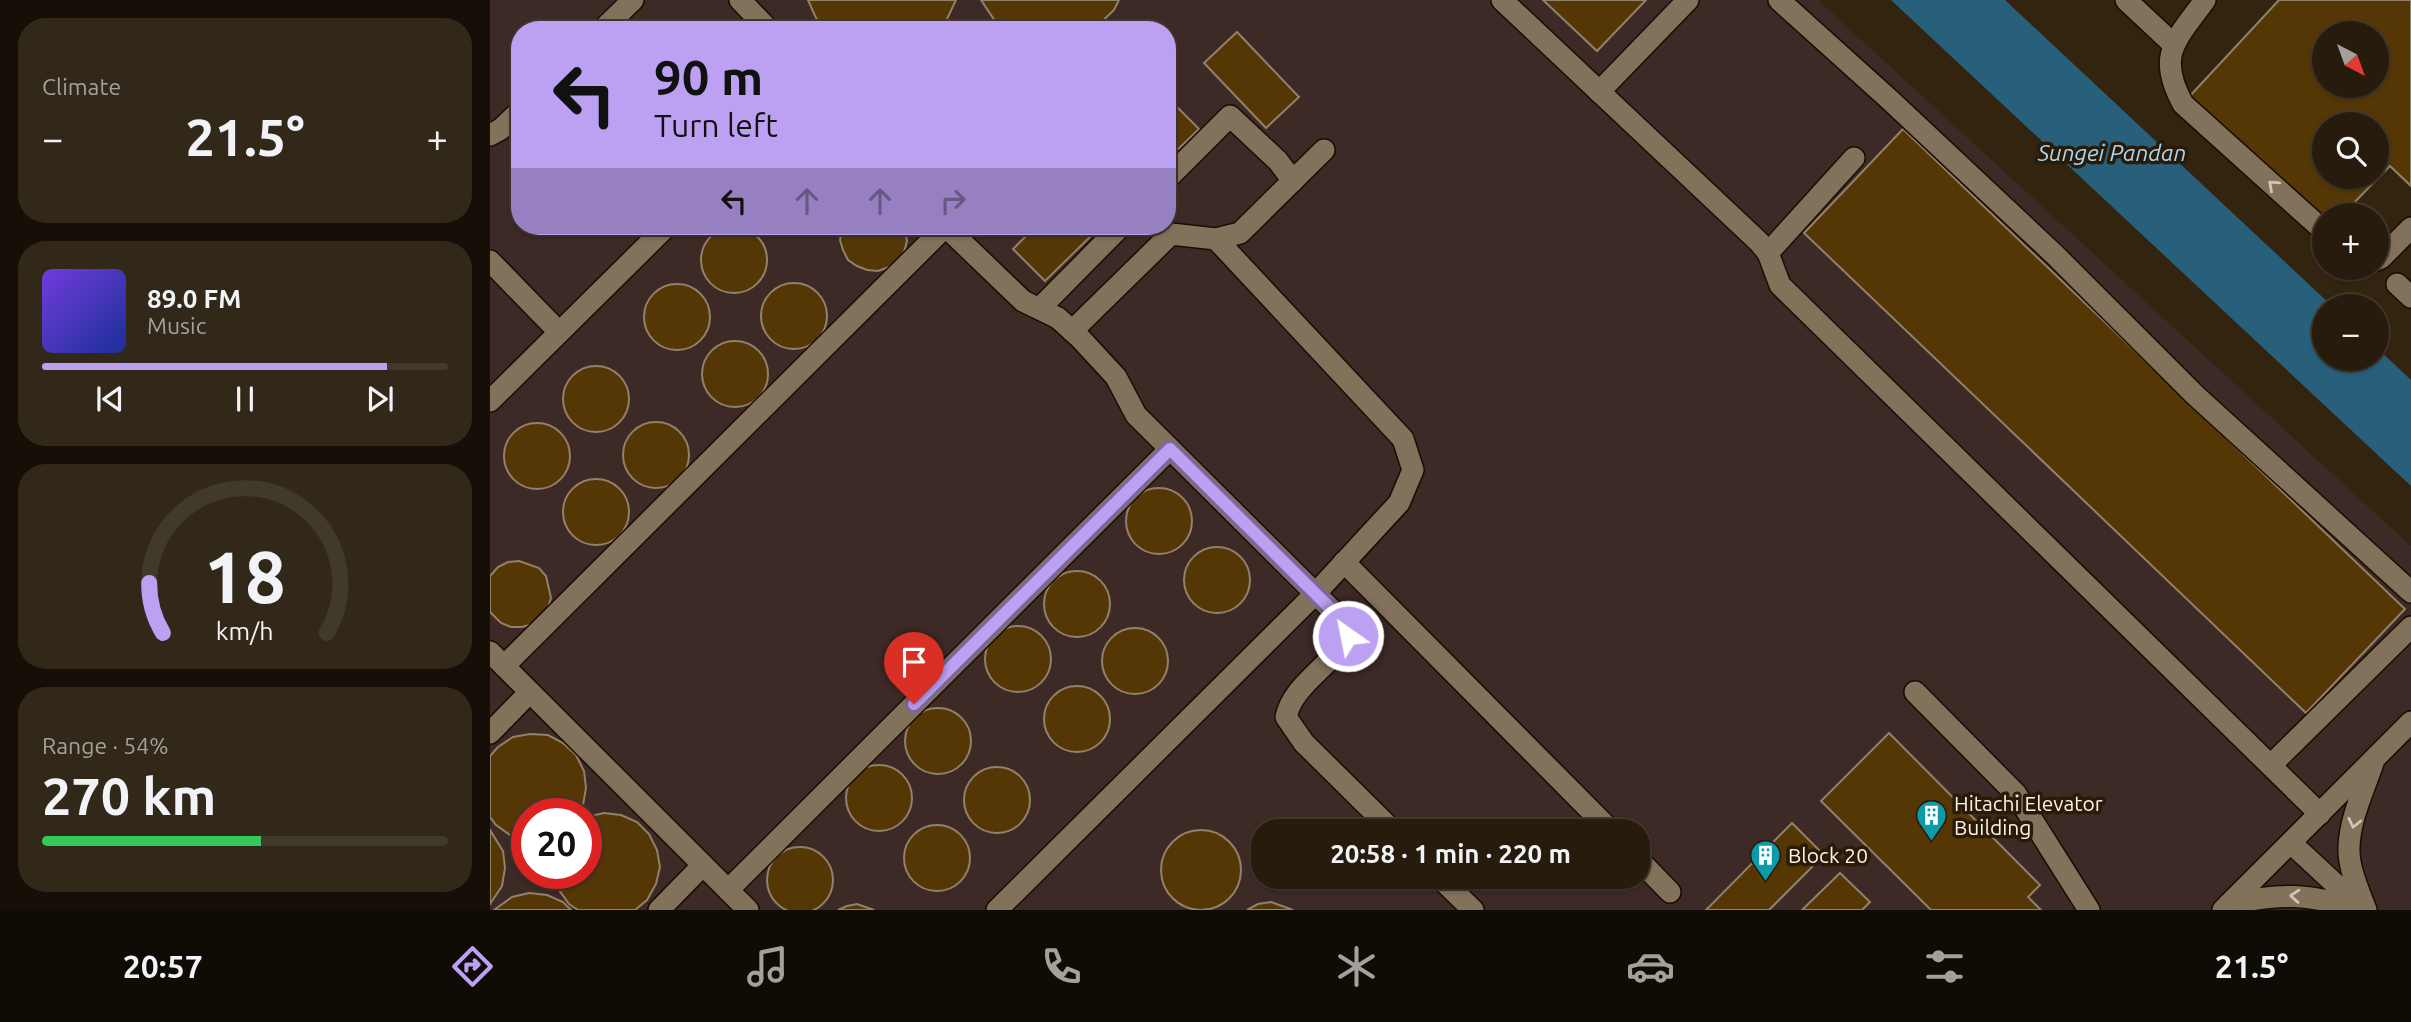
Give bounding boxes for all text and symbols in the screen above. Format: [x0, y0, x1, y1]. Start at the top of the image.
north arrow [2312, 21, 2389, 98]
map controls [2312, 21, 2389, 371]
icon: left [539, 49, 630, 140]
text: 90 m [654, 49, 763, 104]
text: Climate [42, 74, 121, 99]
text: Turn left [654, 107, 778, 143]
text: 21.5° [185, 108, 305, 166]
button: search [2312, 112, 2389, 189]
text: − [42, 117, 63, 159]
text: + [427, 117, 448, 159]
water label: Sungei Pandan [2037, 140, 2186, 165]
one-way arrow [2268, 181, 2281, 193]
icon: left [715, 182, 753, 220]
icon: ahead [788, 182, 826, 220]
icon: ahead [861, 182, 899, 220]
icon: right [934, 182, 972, 220]
button: + [2312, 203, 2389, 280]
text: 89.0 FM [147, 284, 241, 313]
button: − [2312, 294, 2389, 371]
text: Music [147, 313, 206, 338]
icon: previous [91, 380, 129, 418]
icon: pause [226, 380, 264, 418]
icon: next [361, 380, 399, 418]
text: 18 [204, 535, 286, 617]
position arrow [1311, 599, 1385, 673]
text: km/h [216, 616, 274, 644]
pin [884, 632, 944, 704]
icon: arrive [895, 643, 933, 681]
text: Range · 54% [42, 733, 169, 758]
text: 270 km [42, 767, 216, 825]
place label: Hitachi Elevator Building [1954, 791, 2103, 839]
speed limit sign: 20 [511, 798, 602, 889]
building icon: Hitachi Elevator Building [1914, 799, 1948, 843]
one-way arrow [2348, 816, 2363, 828]
text: 20:58 · 1 min · 220 m [1330, 839, 1571, 868]
building icon: Block 20 [1748, 839, 1782, 883]
place label: Block 20 [1788, 843, 1868, 867]
one-way arrow [2289, 889, 2300, 904]
icon: directions [448, 942, 497, 991]
icon: music [743, 942, 792, 991]
icon: phone [1037, 942, 1086, 991]
icon: climate [1332, 942, 1381, 991]
icon: car [1626, 942, 1675, 991]
icon: filters [1920, 942, 1969, 991]
text: 20:57 [123, 948, 203, 984]
text: 21.5° [2215, 948, 2288, 984]

